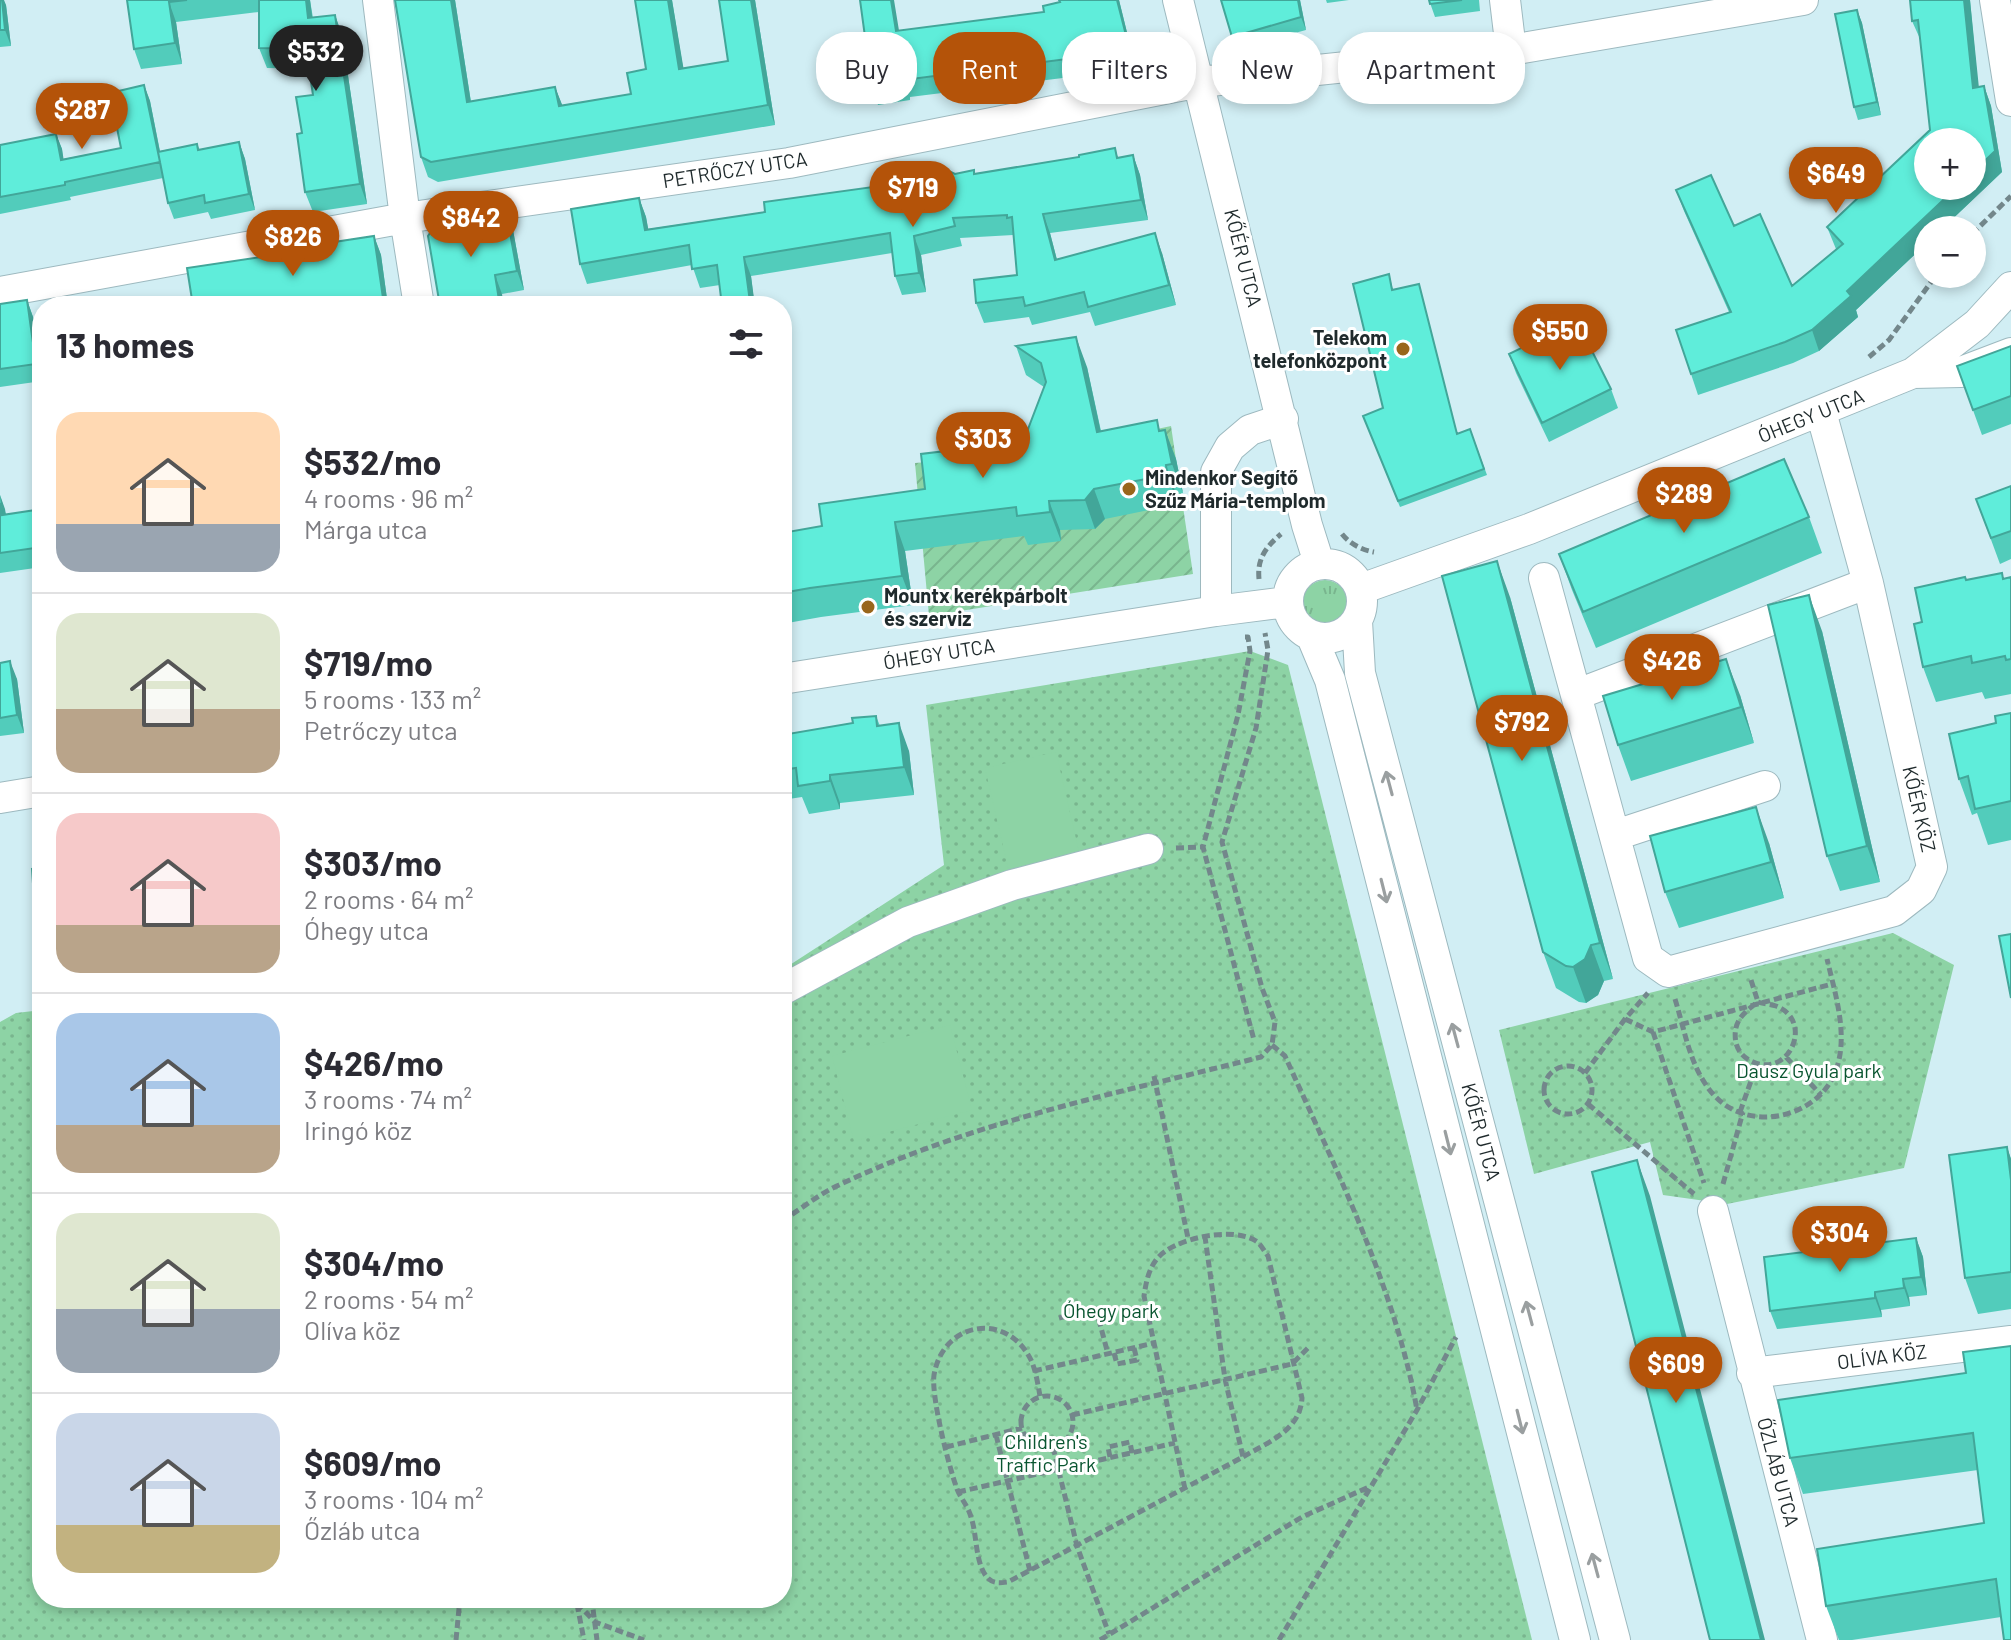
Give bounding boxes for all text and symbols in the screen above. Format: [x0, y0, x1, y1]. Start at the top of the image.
pin: $532 [269, 25, 363, 93]
chip: Buy [816, 32, 917, 104]
chip: Rent [933, 32, 1046, 104]
chip: Filters [1062, 32, 1196, 104]
chip: New [1212, 32, 1322, 104]
chip: Apartment [1338, 32, 1525, 104]
text: $532 [287, 35, 345, 66]
pin: $287 [35, 83, 129, 151]
text: $287 [54, 93, 110, 124]
map controls [1914, 128, 1986, 288]
button: + [1914, 128, 1986, 200]
street label: PETRŐCZY UTCA [661, 146, 809, 192]
pin: $649 [1789, 147, 1883, 215]
text: $649 [1807, 157, 1865, 188]
pin: $719 [866, 161, 960, 229]
text: $719 [888, 171, 938, 202]
pin: $842 [424, 191, 518, 259]
text: $842 [441, 201, 501, 232]
street label: KŐÉR UTCA [1220, 206, 1268, 309]
pin: $826 [246, 210, 340, 278]
button: − [1914, 216, 1986, 288]
text: $826 [264, 220, 322, 251]
pin: $550 [1513, 304, 1607, 372]
text: $550 [1531, 314, 1589, 345]
icon: filters [724, 322, 768, 366]
text: 13 homes [56, 324, 194, 365]
place label: Telekom telefonközpont [1253, 325, 1387, 372]
marker: Telekom telefonközpont [1394, 340, 1412, 358]
street label: ÓHEGY UTCA [1754, 383, 1867, 447]
pin: $303 [936, 412, 1030, 480]
text: $303 [954, 422, 1012, 453]
text: $532/mo [304, 441, 442, 482]
icon: home [120, 444, 216, 540]
place label: Mindenkor Segítő Szűz Mária-templom [1145, 465, 1325, 512]
pin: $289 [1637, 467, 1731, 535]
text: $289 [1655, 477, 1713, 508]
marker: Mindenkor Segítő Szűz Mária-templom [1120, 480, 1138, 498]
text: 4 rooms · 96 m² [304, 482, 473, 513]
text: Márga utca [304, 513, 427, 544]
place label: Mountx kerékpárbolt és szerviz [884, 583, 1068, 630]
marker: Mountx kerékpárbolt és szerviz [859, 598, 877, 616]
street label: ÓHEGY UTCA [881, 632, 996, 674]
pin: $426 [1625, 634, 1719, 702]
text: $719/mo [304, 642, 433, 683]
text: $426 [1642, 644, 1702, 675]
icon: home [120, 645, 216, 741]
text: 5 rooms · 133 m² [304, 683, 481, 714]
pin: $792 [1475, 695, 1569, 763]
text: $792 [1494, 705, 1550, 736]
text: Petrőczy utca [304, 714, 458, 745]
street label: KŐÉR KÖZ [1898, 763, 1942, 854]
one-way arrow [1381, 771, 1396, 797]
text: $303/mo [304, 842, 442, 883]
icon: home [120, 845, 216, 941]
one-way arrow [1377, 878, 1392, 903]
text: 2 rooms · 64 m² [304, 883, 474, 914]
text: Óhegy utca [304, 914, 429, 945]
one-way arrow [1447, 1022, 1462, 1048]
text: $426/mo [304, 1042, 444, 1083]
icon: home [120, 1045, 216, 1141]
park label: Dausz Gyula park [1736, 1058, 1882, 1082]
street label: KŐÉR UTCA [1457, 1080, 1507, 1183]
text: 3 rooms · 74 m² [304, 1083, 472, 1114]
text: Iringó köz [304, 1114, 412, 1145]
one-way arrow [1442, 1129, 1457, 1155]
pin: $304 [1793, 1206, 1887, 1274]
text: $304 [1810, 1216, 1870, 1247]
text: $304/mo [304, 1242, 444, 1283]
icon: home [120, 1245, 216, 1341]
text: 2 rooms · 54 m² [304, 1283, 474, 1314]
park label: Óhegy park [1063, 1298, 1159, 1322]
one-way arrow [1521, 1301, 1536, 1327]
text: Olíva köz [304, 1314, 400, 1345]
pin: $609 [1629, 1337, 1723, 1405]
street label: OLÍVA KÖZ [1836, 1339, 1928, 1373]
text: $609 [1647, 1347, 1705, 1378]
one-way arrow [1513, 1409, 1528, 1434]
street label: ŐZLÁB UTCA [1753, 1415, 1805, 1529]
park label: Children's Traffic Park [996, 1429, 1096, 1476]
text: $609/mo [304, 1442, 441, 1483]
icon: home [120, 1445, 216, 1541]
text: 3 rooms · 104 m² [304, 1483, 483, 1514]
text: Őzláb utca [304, 1514, 420, 1545]
one-way arrow [1587, 1552, 1602, 1578]

